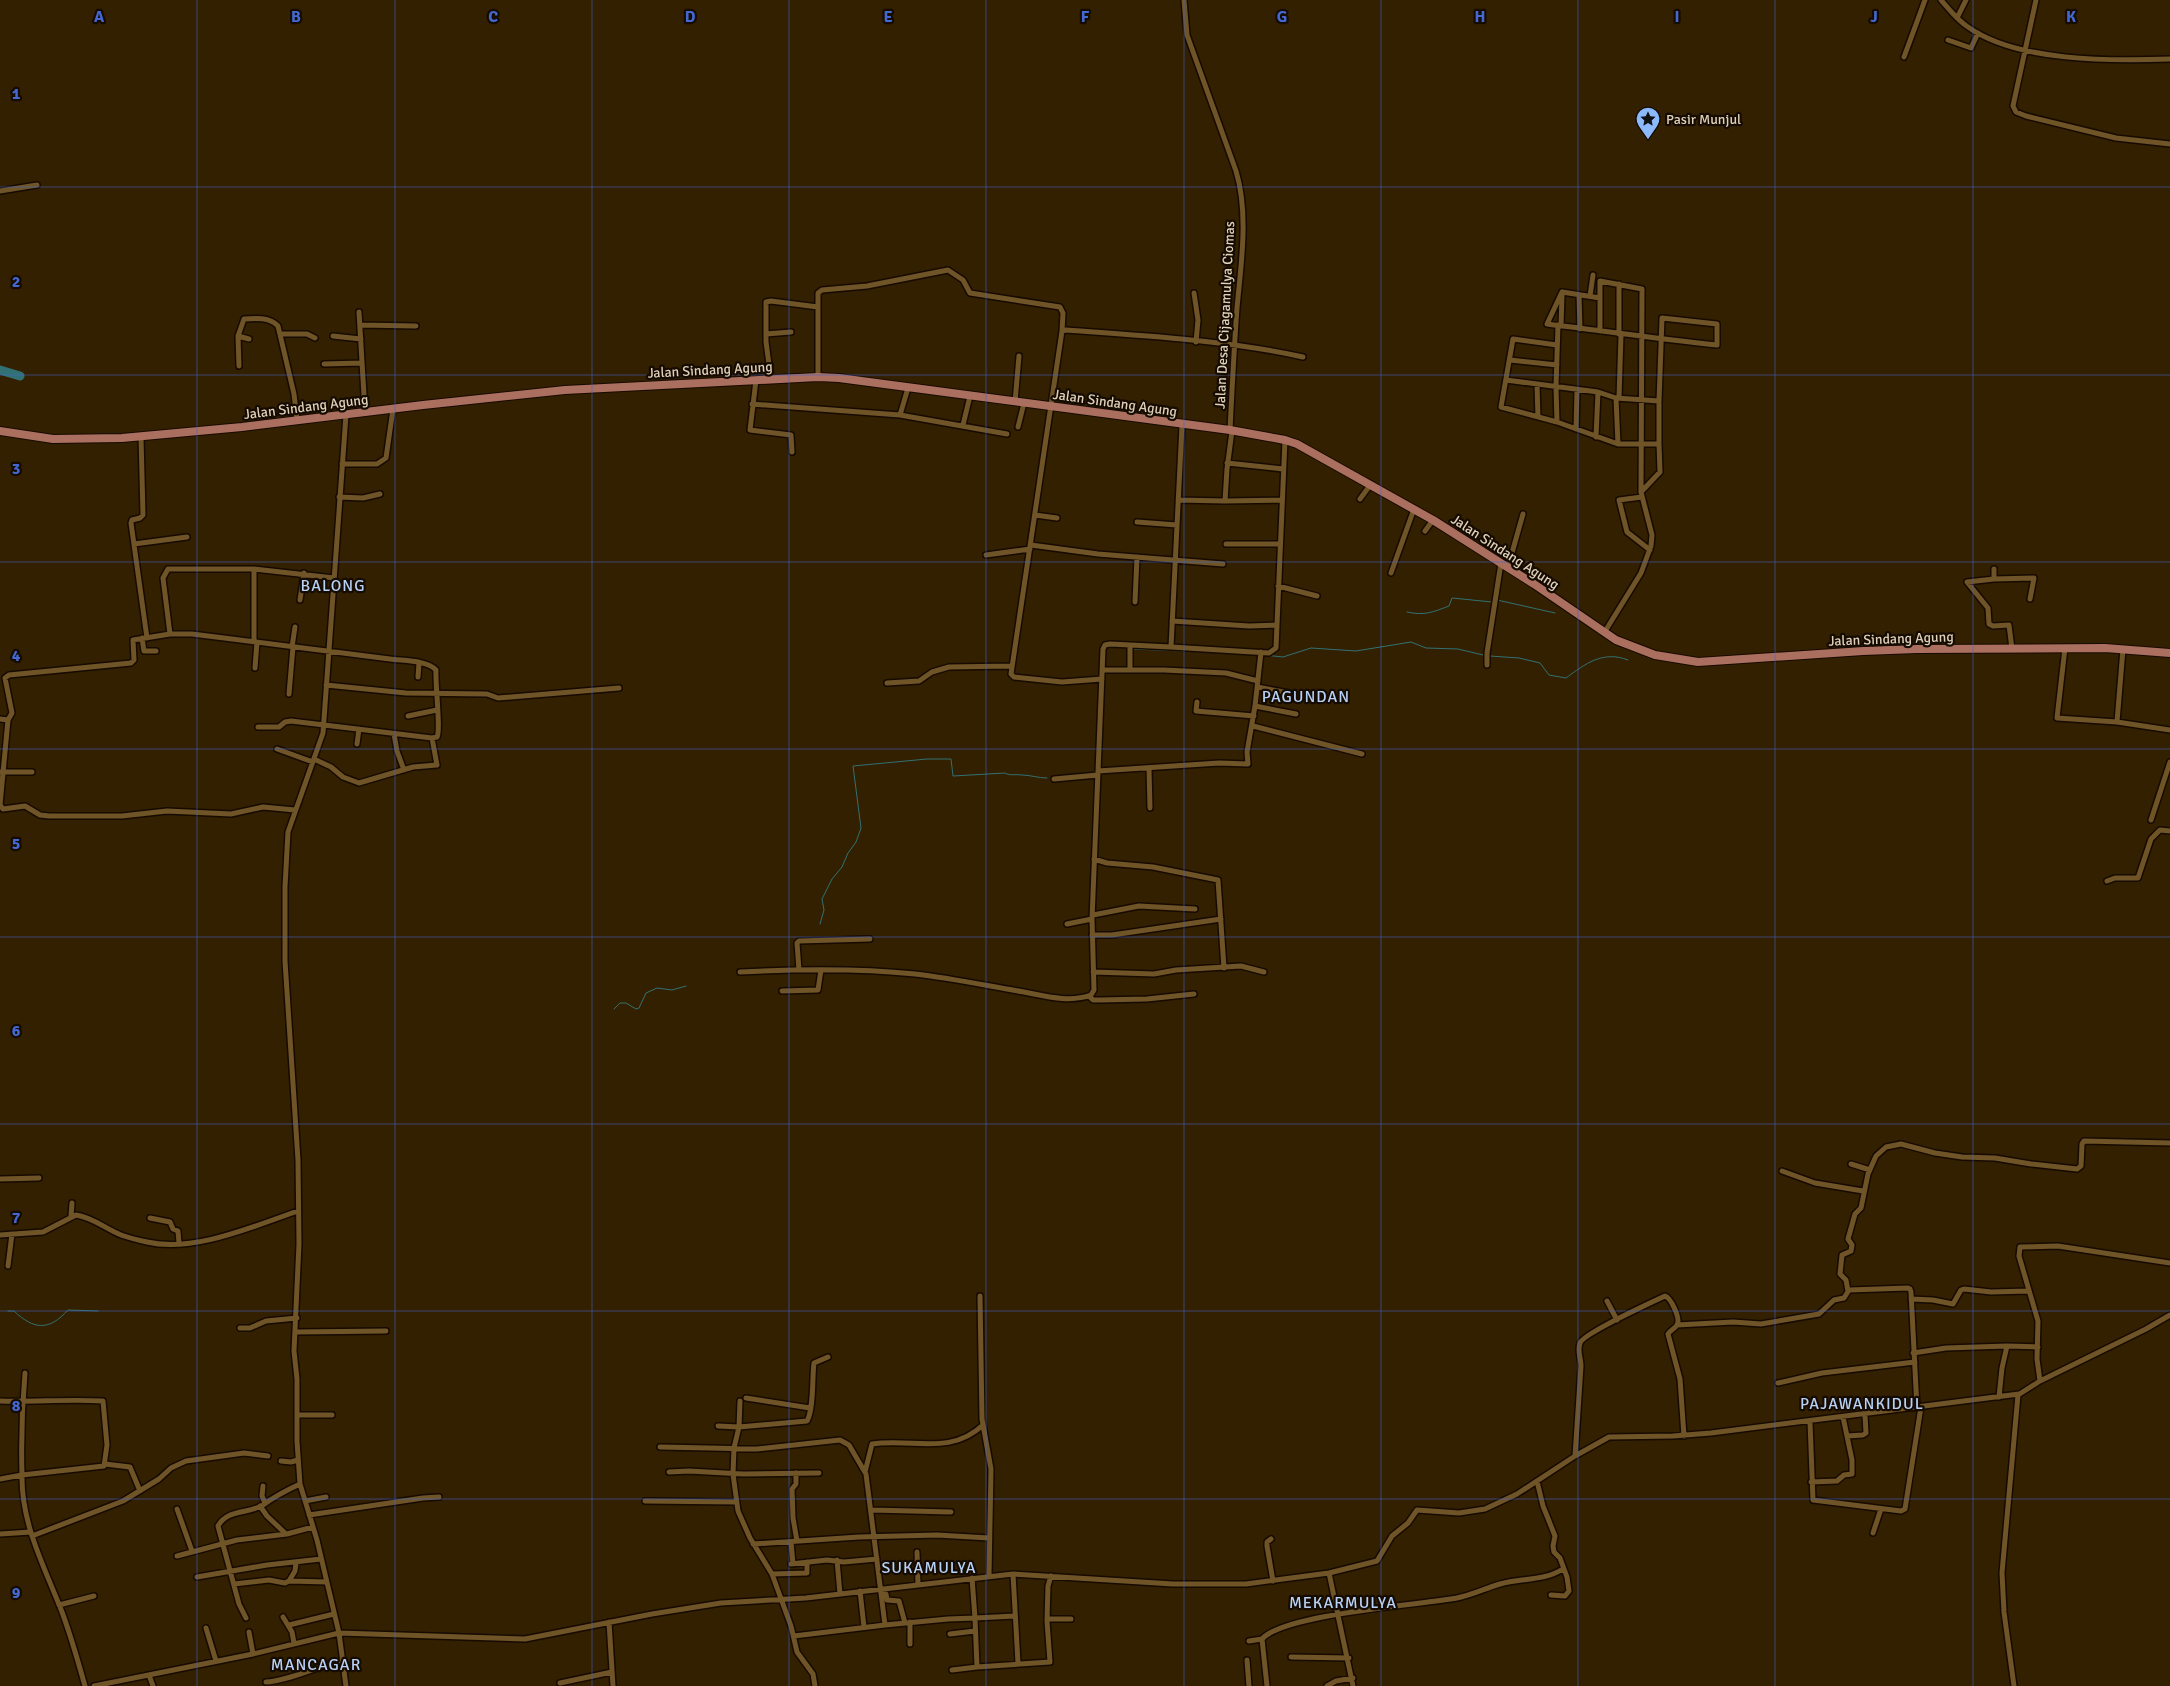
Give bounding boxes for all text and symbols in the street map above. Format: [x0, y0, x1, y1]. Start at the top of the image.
text: A [94, 7, 105, 27]
text: B [291, 7, 301, 27]
text: C [488, 7, 498, 27]
text: D [685, 7, 696, 27]
text: E [883, 7, 893, 27]
text: F [1081, 7, 1090, 27]
text: G [1277, 7, 1287, 27]
text: H [1475, 7, 1485, 27]
text: I [1674, 7, 1680, 27]
text: J [1870, 7, 1878, 27]
text: K [2066, 7, 2076, 27]
text: 1 [12, 84, 21, 104]
place icon: Pasir Munjul [1635, 106, 1661, 140]
place label: Pasir Munjul [1666, 111, 1741, 128]
street label: Jalan Desa Cijagamulya Ciomas [1212, 221, 1238, 409]
text: 2 [12, 272, 20, 292]
street label: Jalan Sindang Agung [647, 358, 773, 382]
street label: Jalan Sindang Agung [1052, 386, 1178, 420]
street label: Jalan Sindang Agung [243, 391, 369, 423]
text: 3 [12, 459, 20, 479]
street label: Jalan Sindang Agung [1448, 511, 1562, 593]
district label: BALONG [300, 576, 366, 596]
street label: Jalan Sindang Agung [1828, 628, 1954, 650]
text: 4 [12, 646, 21, 666]
district label: PAGUNDAN [1262, 687, 1350, 707]
text: 5 [12, 834, 20, 854]
text: 6 [12, 1021, 21, 1041]
text: 7 [12, 1208, 21, 1228]
district label: PAJAWANKIDUL [1800, 1394, 1924, 1414]
text: 8 [12, 1396, 21, 1416]
district label: SUKAMULYA [881, 1558, 977, 1578]
text: 9 [12, 1583, 21, 1603]
district label: MEKARMULYA [1289, 1593, 1397, 1613]
district label: MANCAGAR [271, 1655, 361, 1675]

